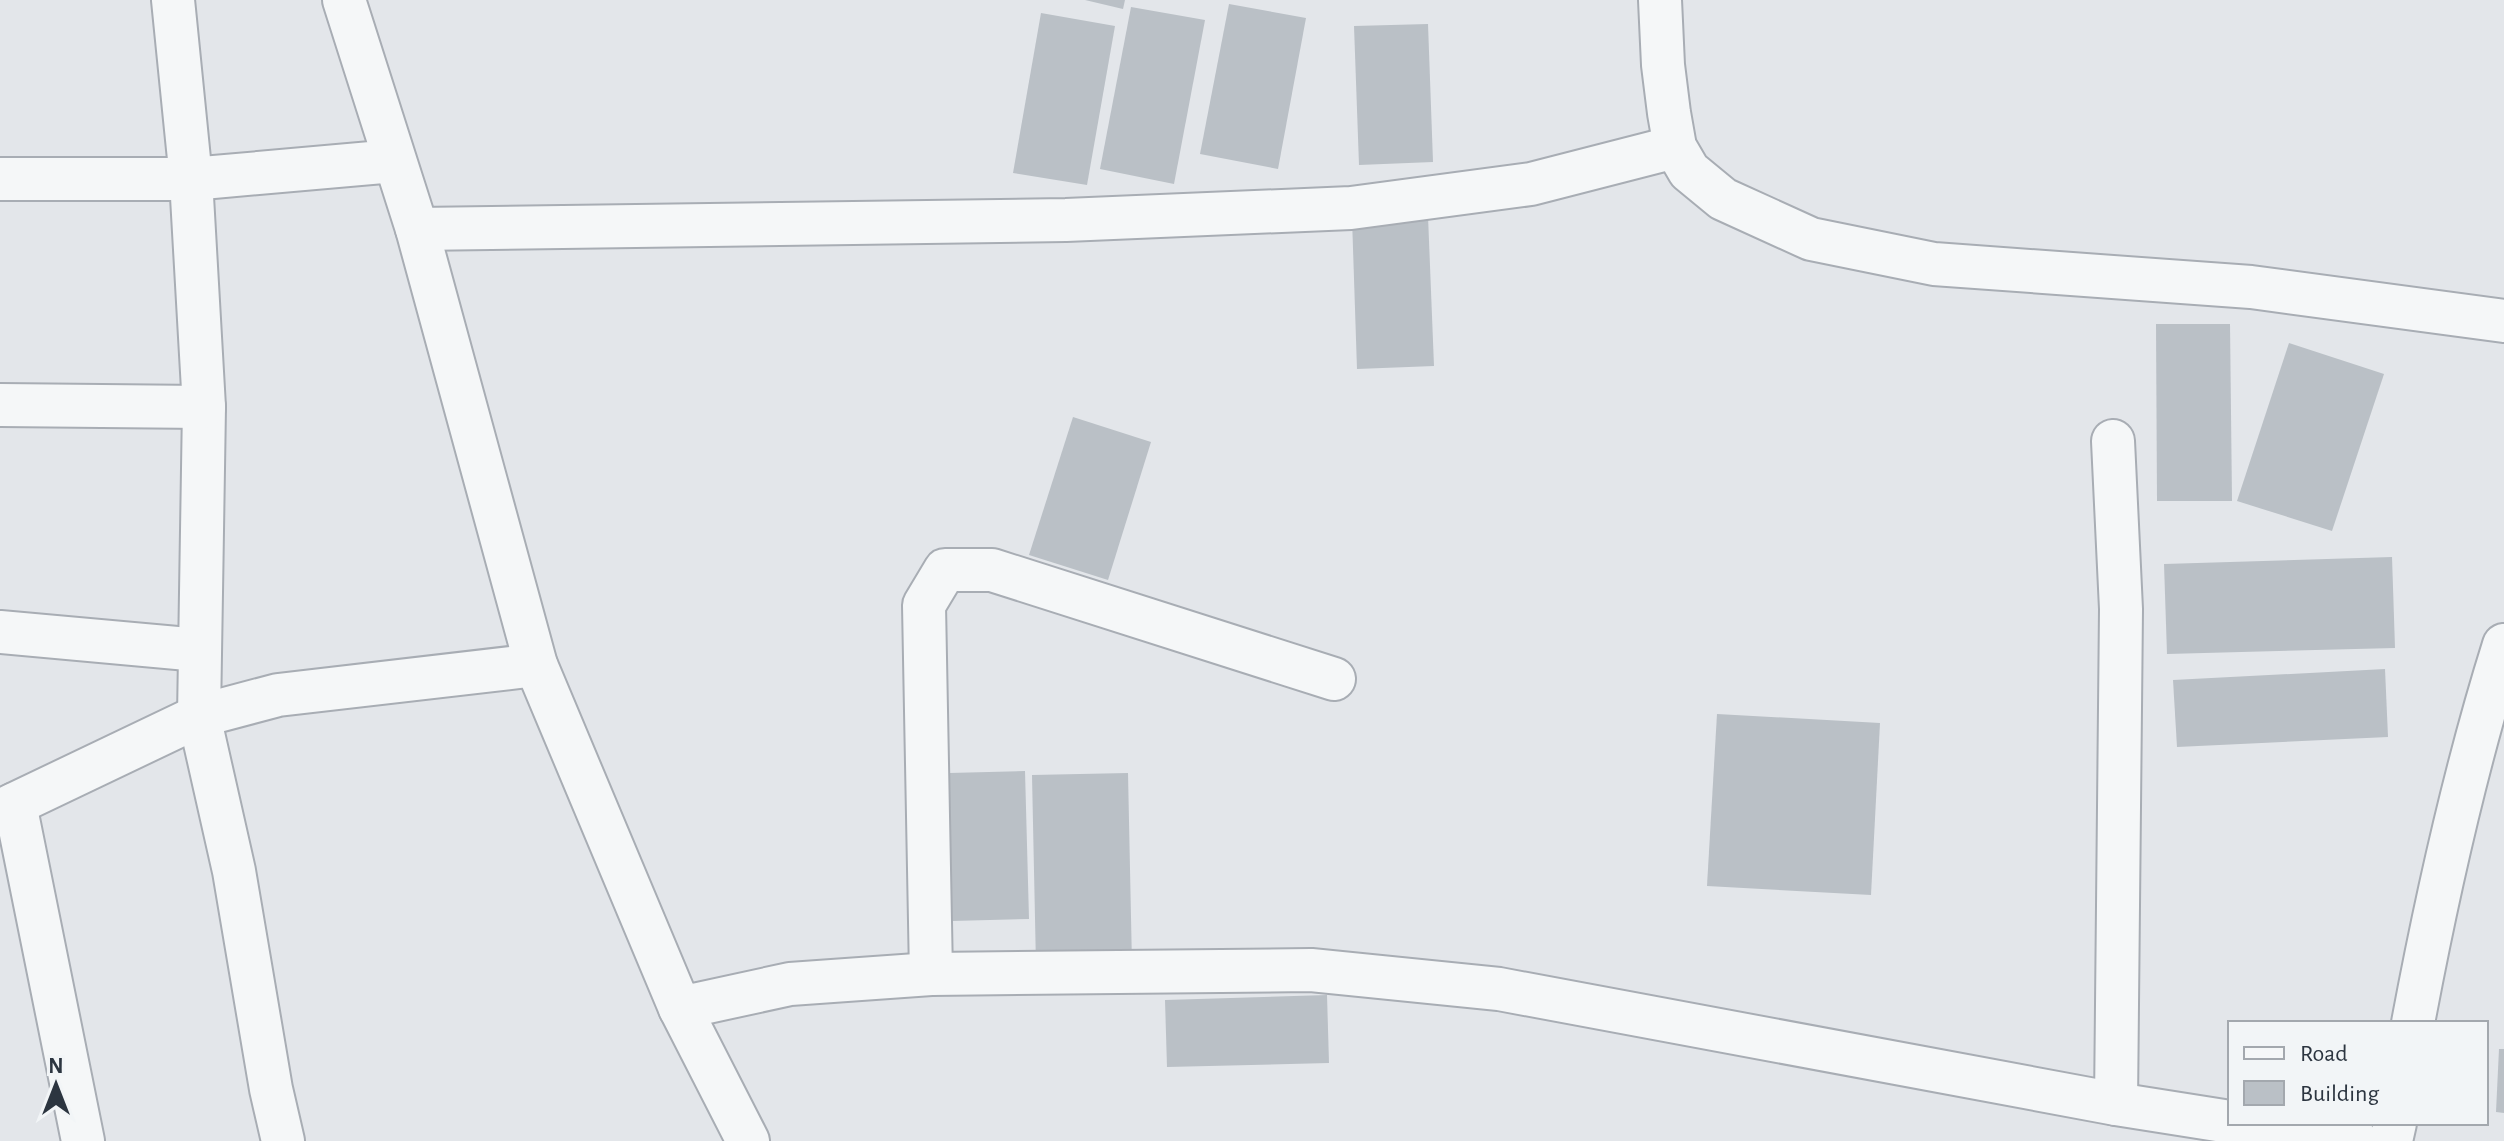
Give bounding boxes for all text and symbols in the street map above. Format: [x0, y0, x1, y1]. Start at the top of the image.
legend [2228, 1021, 2488, 1125]
text: Road [2300, 1042, 2348, 1066]
north arrow [16, 1045, 96, 1125]
text: N [48, 1055, 64, 1077]
text: Building [2300, 1082, 2379, 1106]

